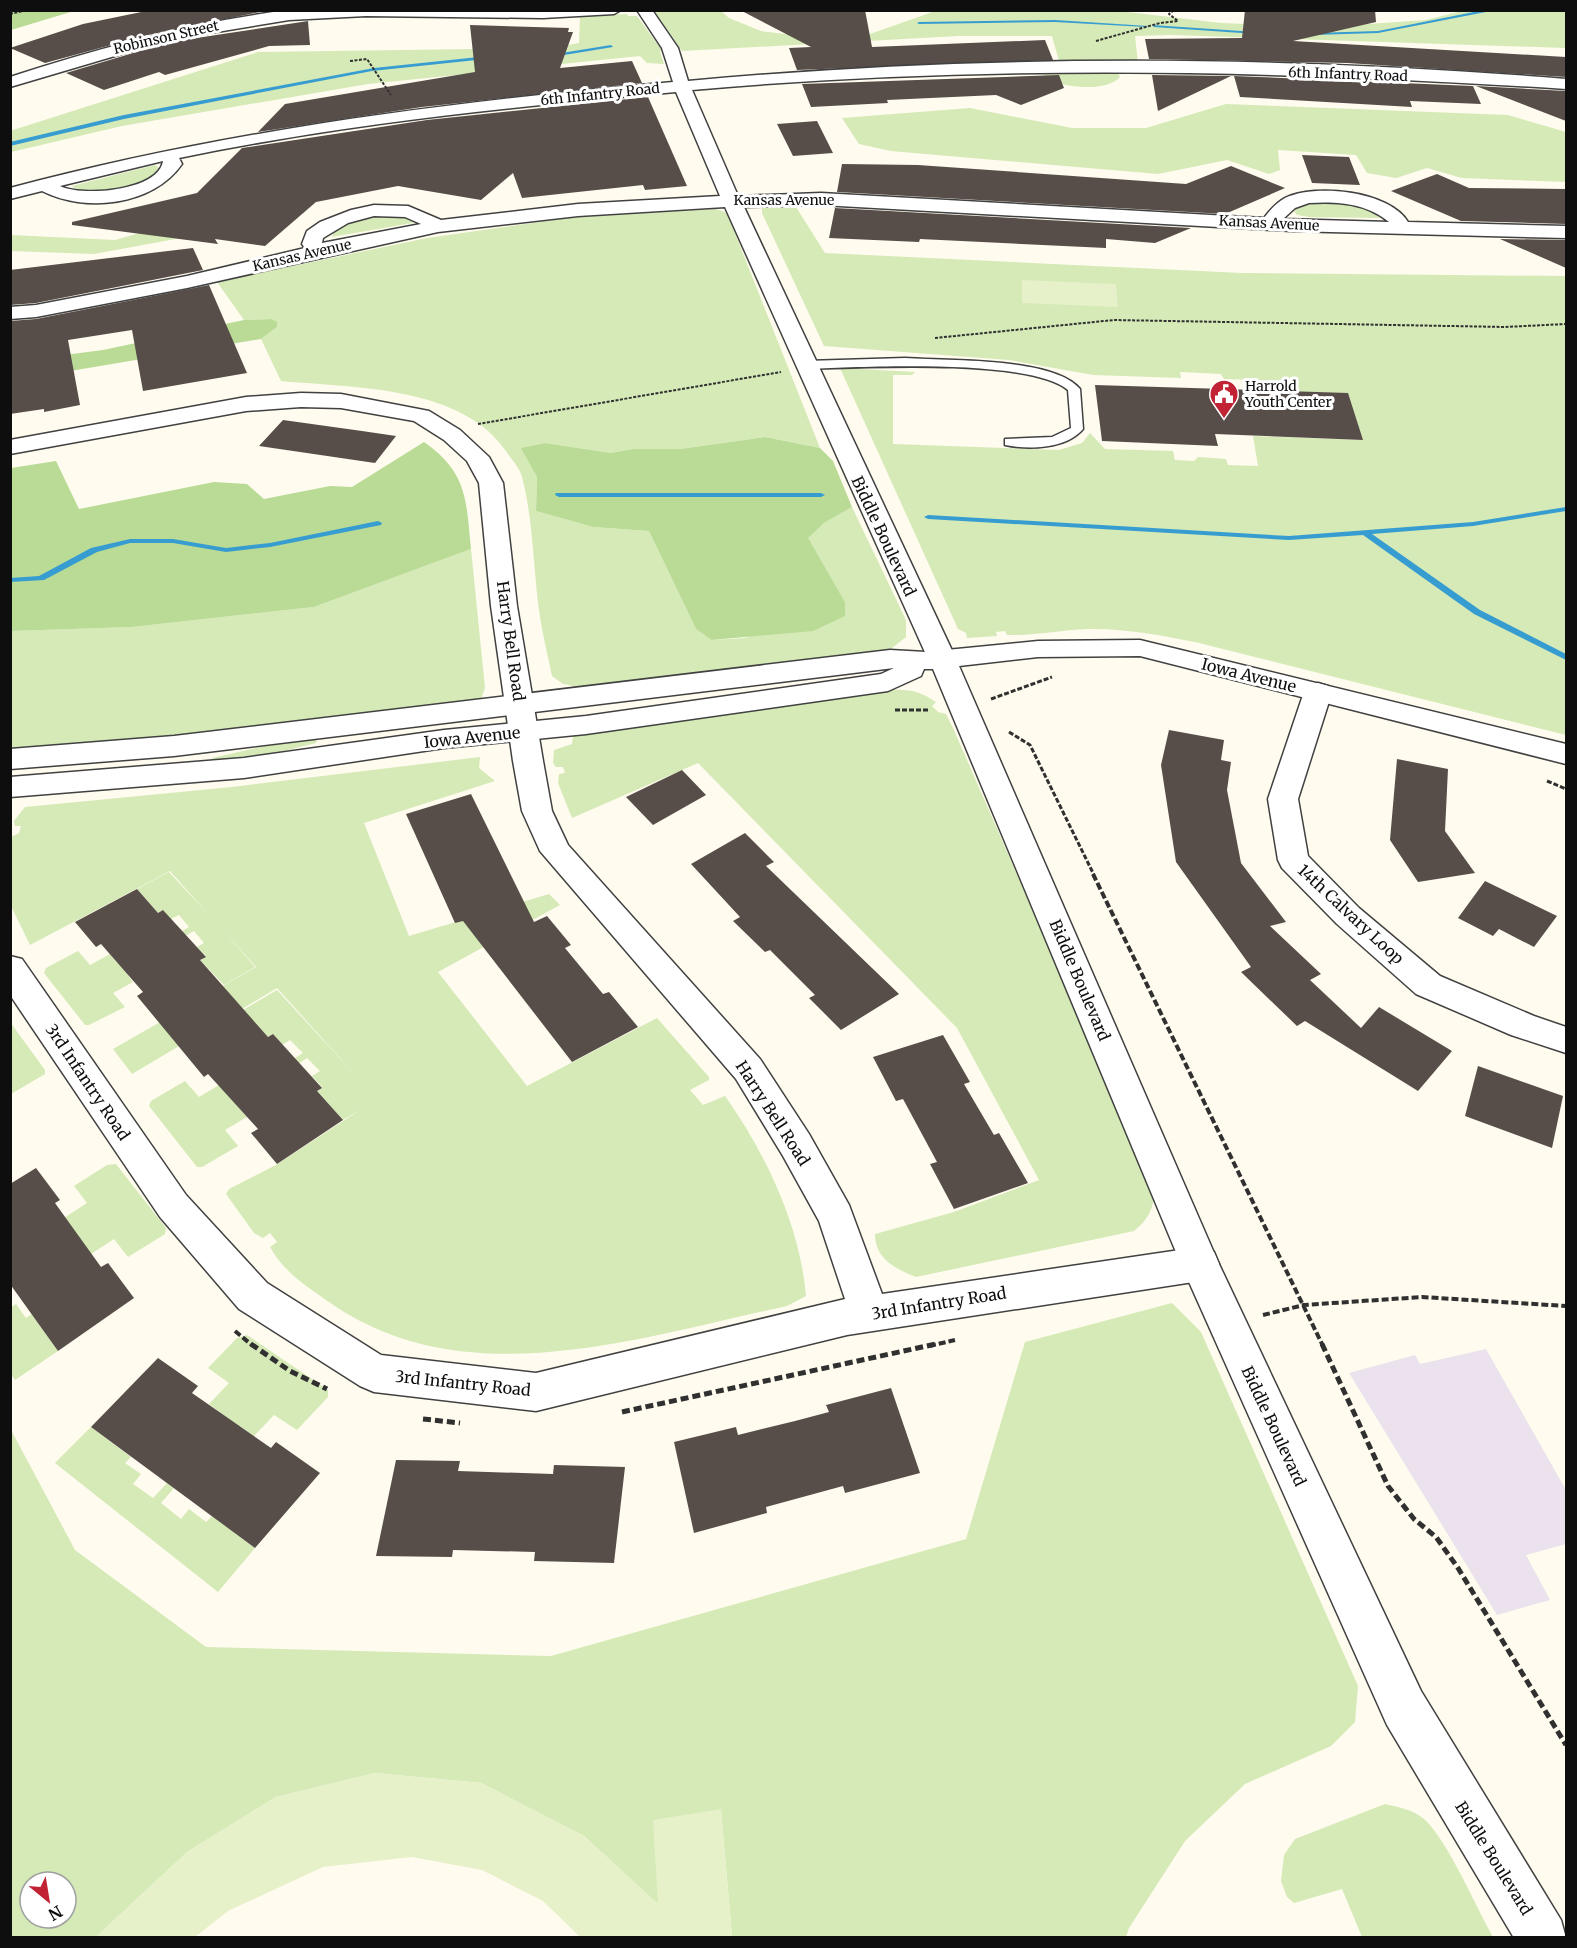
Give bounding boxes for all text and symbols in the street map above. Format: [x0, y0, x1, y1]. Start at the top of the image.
street label: Robinson Street [112, 16, 221, 58]
street label: 6th Infantry Road [1288, 63, 1409, 85]
street label: 6th Infantry Road [539, 79, 661, 109]
street label: Kansas Avenue [734, 191, 834, 209]
street label: Kansas Avenue [1218, 211, 1320, 235]
street label: Kansas Avenue [251, 235, 353, 275]
place label: Harrold Youth Center [1244, 377, 1332, 411]
public building icon: Harrold Youth Center [1208, 378, 1240, 420]
street label: Biddle Boulevard [847, 473, 921, 600]
street label: Harry Bell Road [493, 580, 529, 703]
street label: Iowa Avenue [1200, 654, 1298, 696]
street label: Iowa Avenue [423, 722, 521, 752]
street label: 14th Calvary Loop [1294, 860, 1408, 968]
street label: Biddle Boulevard [1045, 916, 1115, 1044]
street label: 3rd Infantry Road [42, 1020, 135, 1144]
street label: Harry Bell Road [732, 1057, 815, 1170]
street label: 3rd Infantry Road [870, 1282, 1008, 1324]
street label: Biddle Boulevard [1237, 1363, 1311, 1490]
street label: 3rd Infantry Road [394, 1366, 532, 1400]
street label: Biddle Boulevard [1451, 1798, 1537, 1919]
north arrow [18, 1870, 78, 1930]
text: N [45, 1901, 66, 1925]

